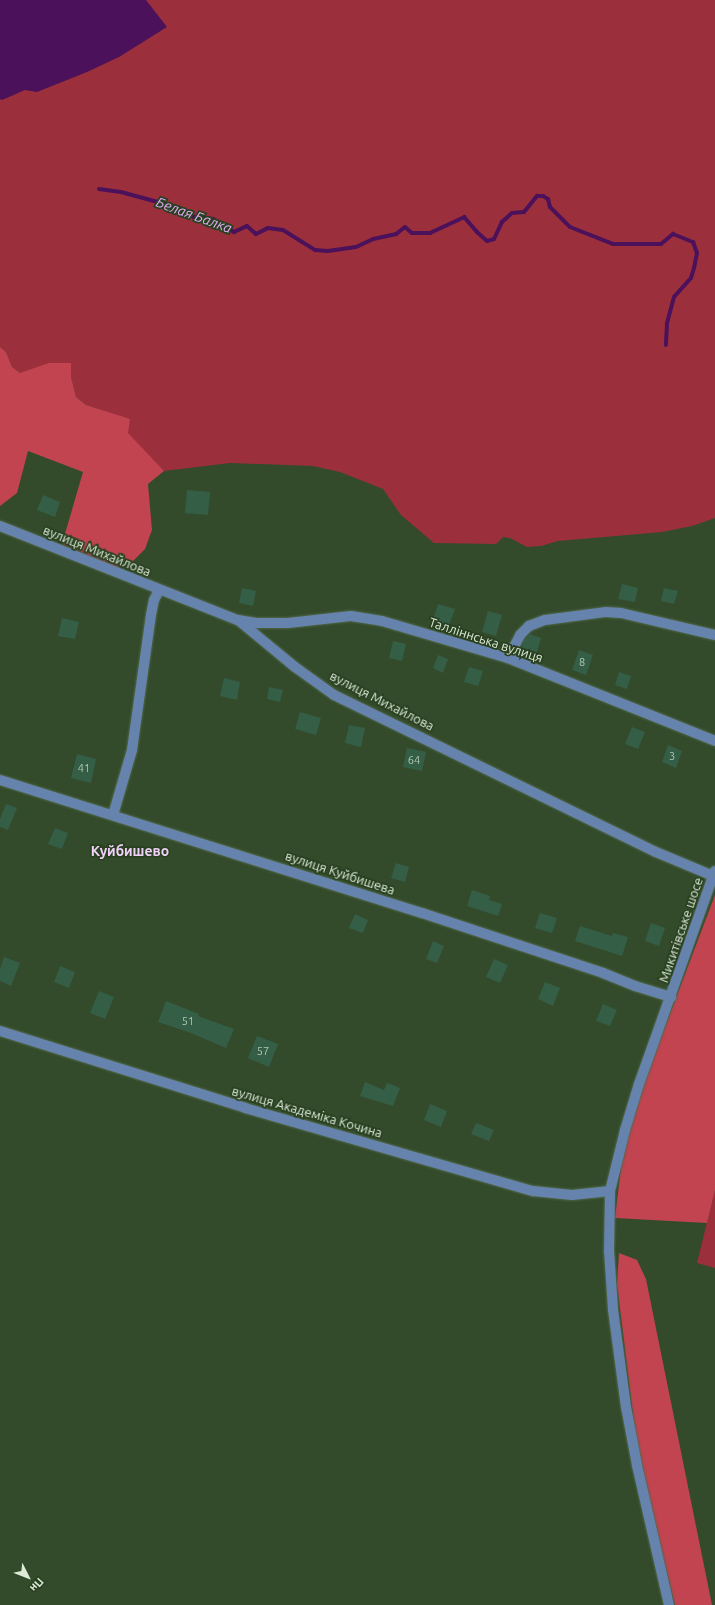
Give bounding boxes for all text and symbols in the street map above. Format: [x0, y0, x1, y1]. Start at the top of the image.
water label: Белая Балка [154, 194, 234, 236]
street label: вулиця Михайлова [41, 522, 153, 580]
street label: Талліннська вулиця [427, 614, 545, 666]
house number: 8 [579, 655, 585, 669]
street label: вулиця Михайлова [327, 668, 437, 734]
house number: 3 [669, 749, 675, 763]
house number: 64 [408, 753, 420, 767]
house number: 41 [78, 761, 90, 775]
district label: Куйбишево [91, 843, 169, 859]
street label: вулиця Куйбишева [283, 848, 397, 898]
street label: Микитівське шосе [656, 875, 706, 985]
house number: 51 [182, 1014, 194, 1028]
house number: 57 [257, 1044, 269, 1058]
street label: вулиця Академіка Кочина [230, 1083, 384, 1141]
north arrow [8, 1557, 48, 1597]
text: Пн [28, 1576, 46, 1594]

